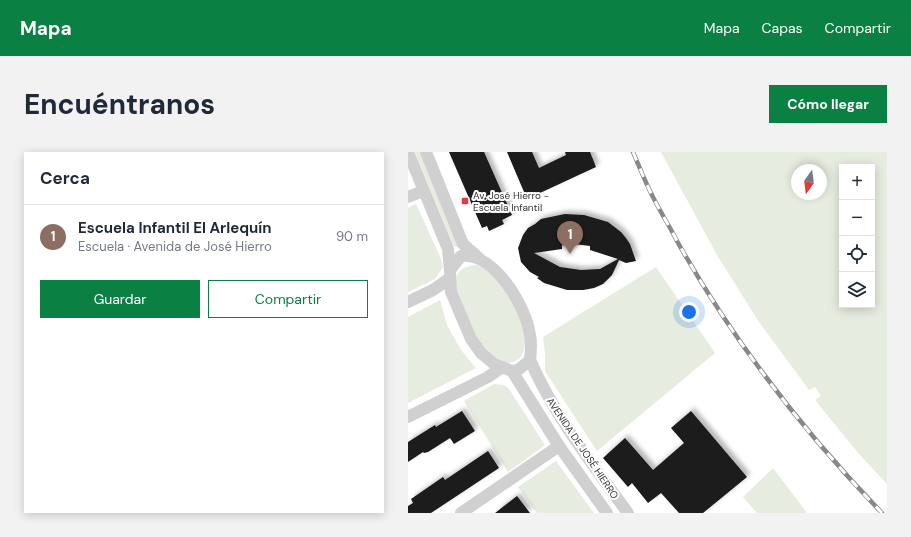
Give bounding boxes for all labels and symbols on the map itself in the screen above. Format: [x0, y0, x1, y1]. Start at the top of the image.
north arrow [791, 164, 827, 200]
place label: Av. José Hierro - Escuela Infantil [473, 189, 549, 214]
marker: Av. José Hierro - Escuela Infantil [460, 196, 470, 206]
pin: 1 [557, 221, 583, 254]
your location [679, 302, 699, 322]
street label: AVENIDA DE JOSÉ HIERRO [544, 395, 622, 502]

